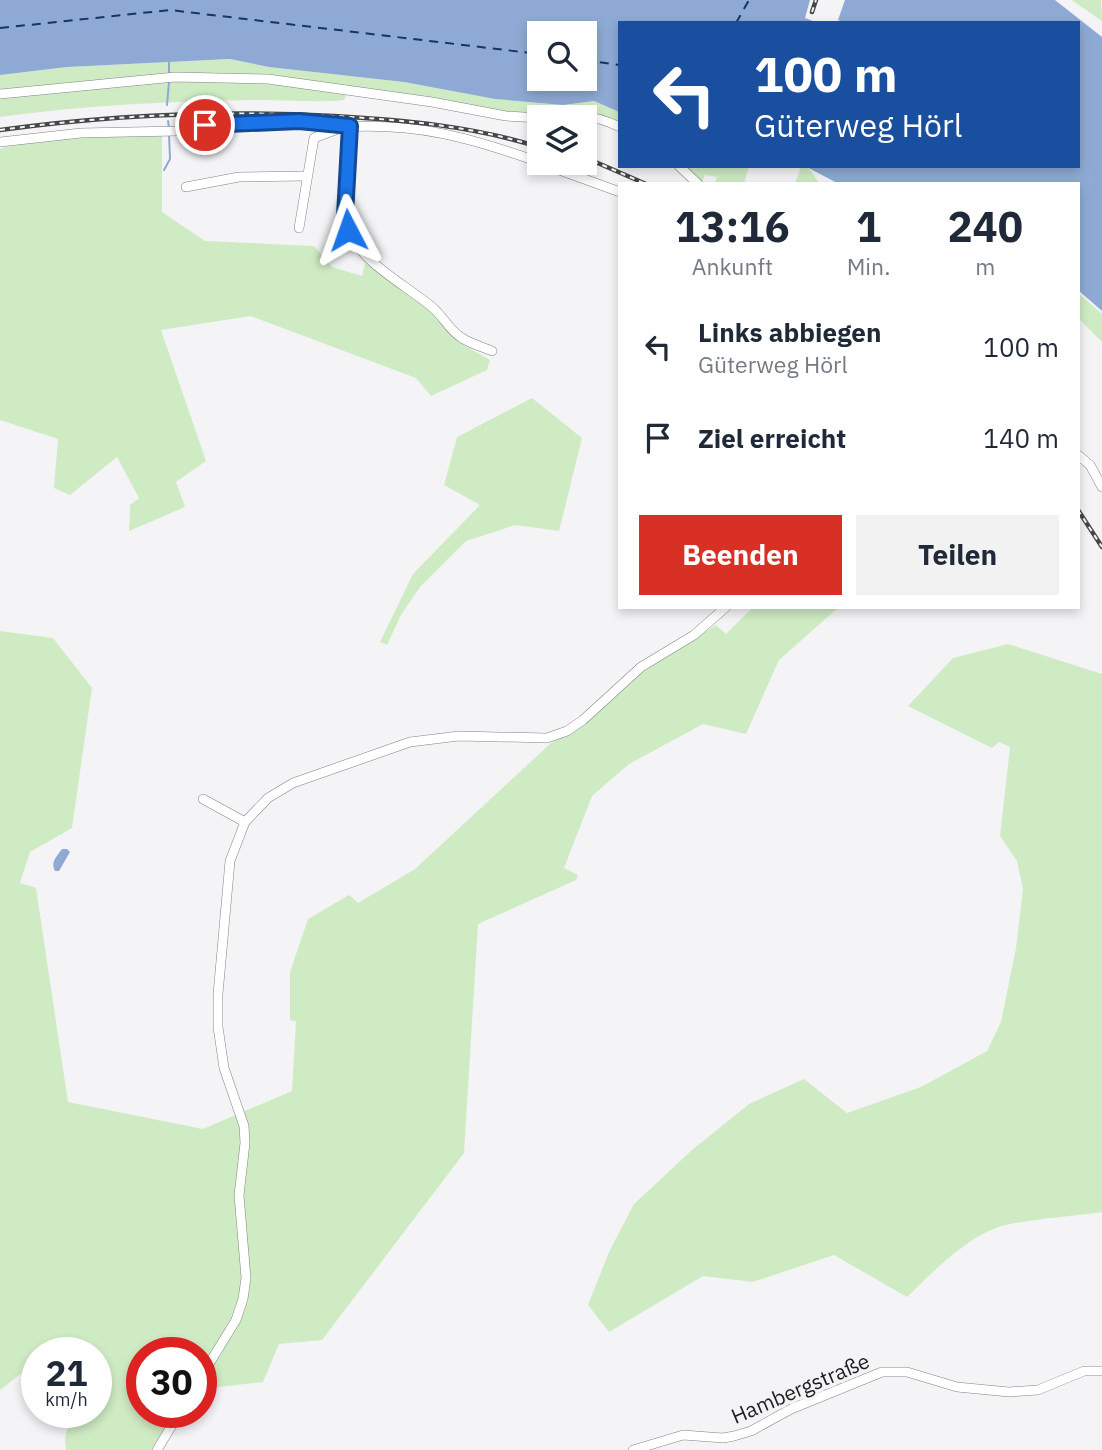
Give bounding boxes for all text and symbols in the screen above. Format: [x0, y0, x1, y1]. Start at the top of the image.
map controls [527, 21, 597, 175]
button: search [527, 21, 597, 91]
text: 100 m [754, 42, 898, 105]
icon: left [639, 49, 730, 140]
pin [175, 95, 235, 155]
text: Güterweg Hörl [754, 104, 962, 146]
button: layers [527, 105, 597, 175]
icon: arrive [186, 106, 224, 144]
position arrow [311, 193, 385, 267]
text: 13:16 [675, 199, 790, 254]
text: 1 [856, 199, 881, 254]
text: 240 [947, 199, 1023, 254]
text: Ankunft [692, 251, 773, 281]
text: Min. [847, 251, 890, 281]
text: m [975, 251, 995, 281]
text: Links abbiegen [698, 315, 881, 349]
icon: left [639, 328, 677, 366]
text: 100 m [983, 330, 1059, 364]
text: Güterweg Hörl [698, 349, 848, 379]
icon: arrive [639, 419, 677, 457]
text: Ziel erreicht [698, 421, 846, 455]
text: 140 m [983, 421, 1059, 455]
button: Beenden [639, 515, 842, 595]
button: Teilen [856, 515, 1059, 595]
speed limit sign: 30 [126, 1337, 217, 1428]
street label: Hambergstraße [727, 1346, 873, 1430]
text: 21 [45, 1350, 88, 1396]
text: km/h [45, 1388, 88, 1411]

